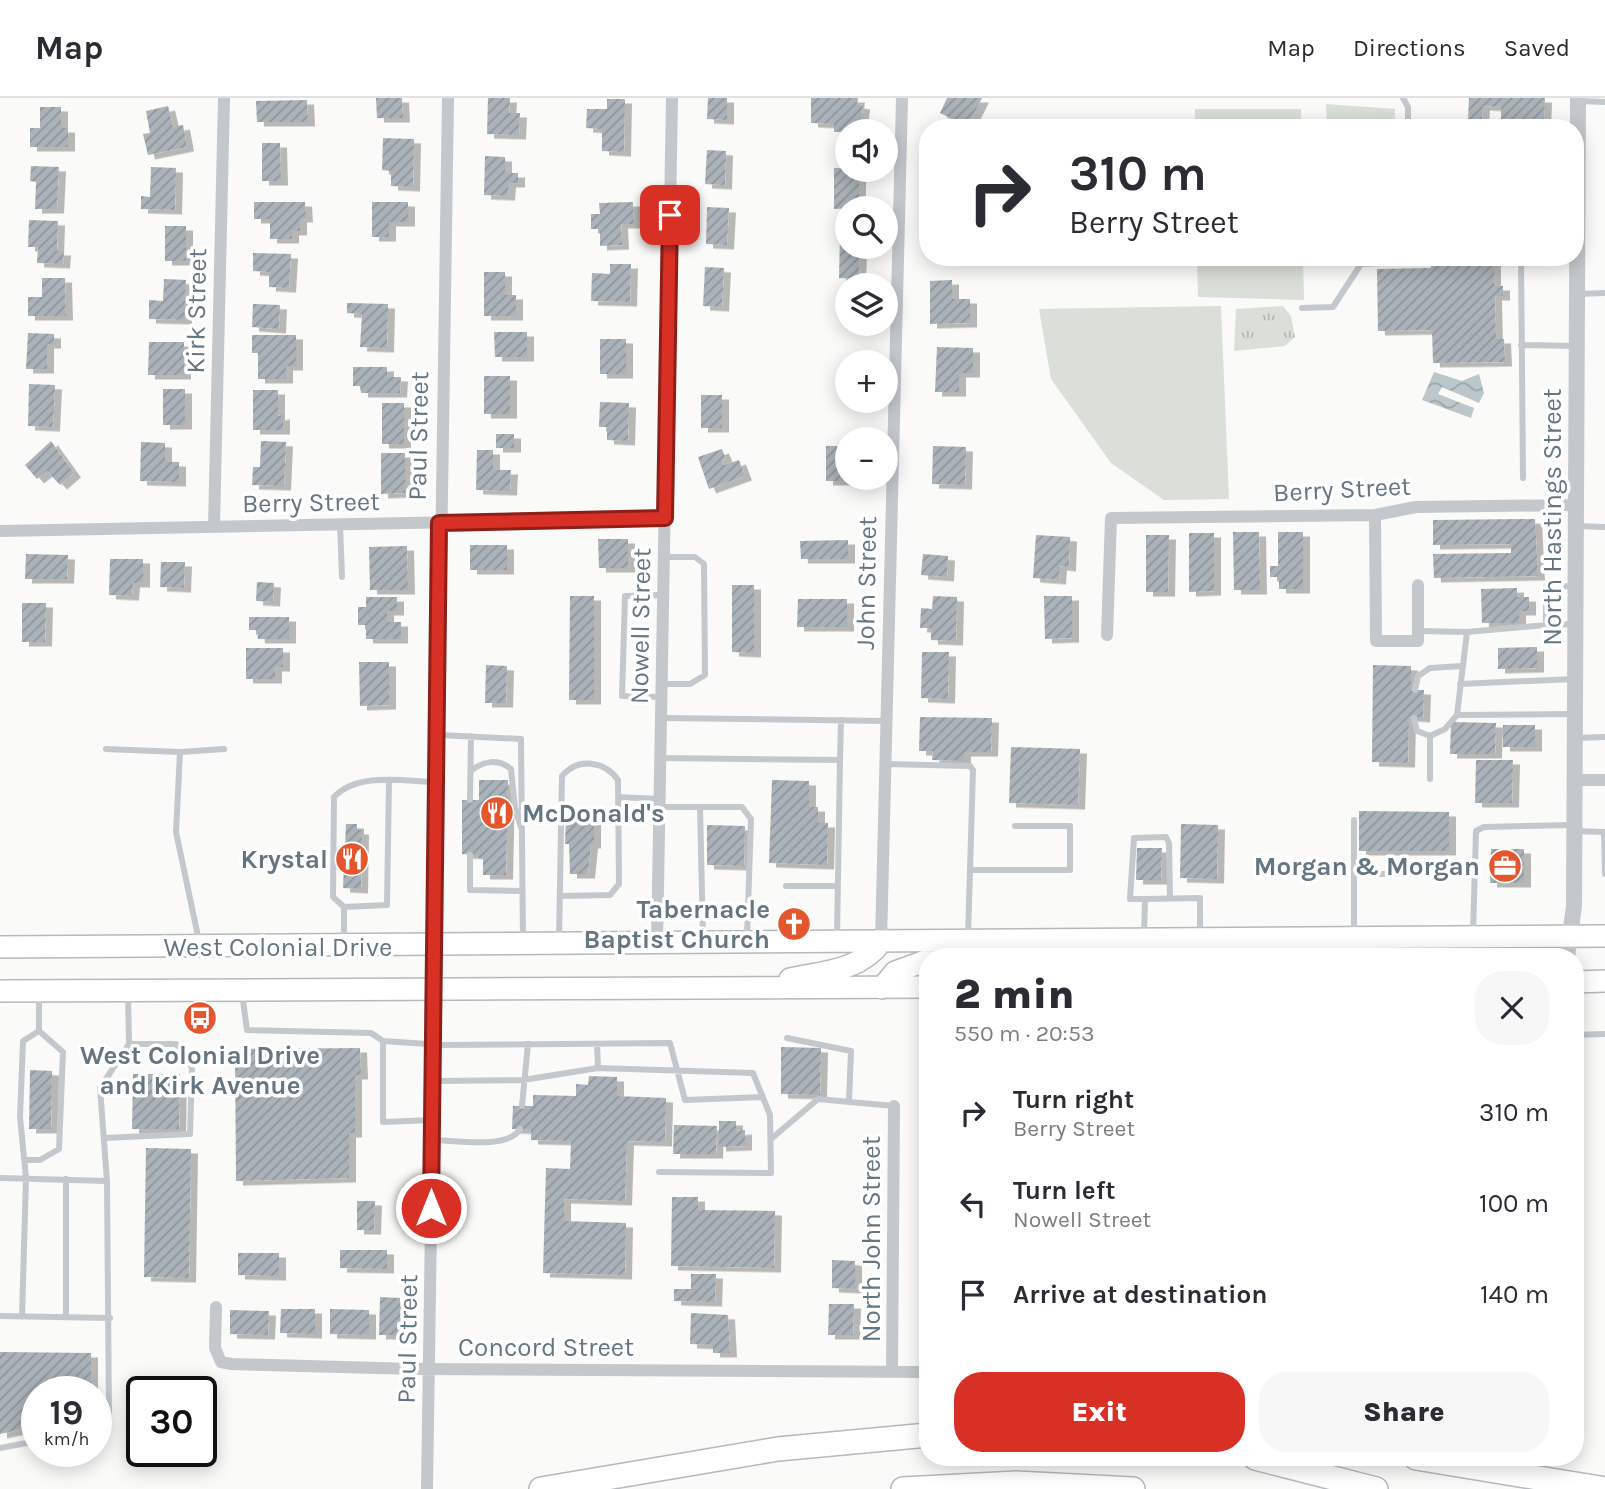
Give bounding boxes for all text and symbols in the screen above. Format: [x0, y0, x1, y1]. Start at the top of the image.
text: Map [35, 29, 103, 67]
text: Map [1267, 34, 1315, 62]
text: Directions [1353, 34, 1466, 62]
text: Saved [1504, 34, 1570, 62]
map controls [835, 119, 898, 490]
button: sound [835, 119, 898, 182]
text: 310 m [1069, 145, 1207, 202]
icon: right [954, 147, 1045, 238]
pin [640, 185, 700, 245]
icon: arrive [651, 196, 689, 234]
button: search [835, 196, 898, 259]
text: Berry Street [1069, 204, 1239, 241]
street label: Kirk Street [180, 248, 213, 374]
button: layers [835, 273, 898, 336]
button: + [835, 350, 898, 413]
street label: Paul Street [402, 371, 435, 501]
street label: North Hastings Street [1537, 388, 1568, 646]
button: − [835, 427, 898, 490]
street label: Berry Street [1272, 470, 1412, 509]
street label: Berry Street [242, 486, 380, 519]
street label: John Street [850, 516, 883, 650]
street label: Nowell Street [624, 547, 657, 704]
restaurant icon: McDonald's [478, 794, 516, 832]
place label: McDonald's [522, 798, 665, 829]
restaurant icon: Krystal [333, 840, 371, 878]
place label: Krystal [241, 844, 328, 875]
office icon: Morgan & Morgan [1486, 847, 1524, 885]
place label: Morgan & Morgan [1254, 851, 1480, 882]
place label: Tabernacle Baptist Church [584, 894, 770, 955]
church icon: Tabernacle Baptist Church [775, 905, 813, 943]
street label: West Colonial Drive [164, 932, 392, 963]
text: 2 min [954, 969, 1074, 1019]
button: close [1475, 971, 1549, 1045]
bus stop icon: West Colonial Drive and Kirk Avenue [181, 999, 219, 1037]
text: 550 m · 20:53 [954, 1020, 1094, 1047]
place label: West Colonial Drive and Kirk Avenue [80, 1040, 320, 1101]
text: Turn right [1013, 1084, 1134, 1115]
icon: right [954, 1094, 992, 1132]
text: 310 m [1479, 1097, 1549, 1128]
text: Berry Street [1013, 1115, 1135, 1142]
street label: North John Street [856, 1135, 887, 1342]
position arrow [394, 1171, 468, 1245]
text: Turn left [1013, 1175, 1115, 1206]
icon: left [954, 1185, 992, 1223]
text: 100 m [1479, 1188, 1549, 1219]
text: Nowell Street [1013, 1206, 1151, 1233]
street label: Paul Street [391, 1274, 424, 1404]
icon: arrive [954, 1276, 992, 1314]
text: Arrive at destination [1013, 1279, 1267, 1310]
text: 140 m [1480, 1279, 1549, 1310]
street label: Concord Street [458, 1332, 634, 1363]
button: Exit [954, 1372, 1245, 1452]
button: Share [1259, 1372, 1549, 1452]
speed limit sign: 30 [126, 1376, 217, 1467]
text: 19 [50, 1392, 83, 1433]
text: km/h [44, 1428, 89, 1450]

